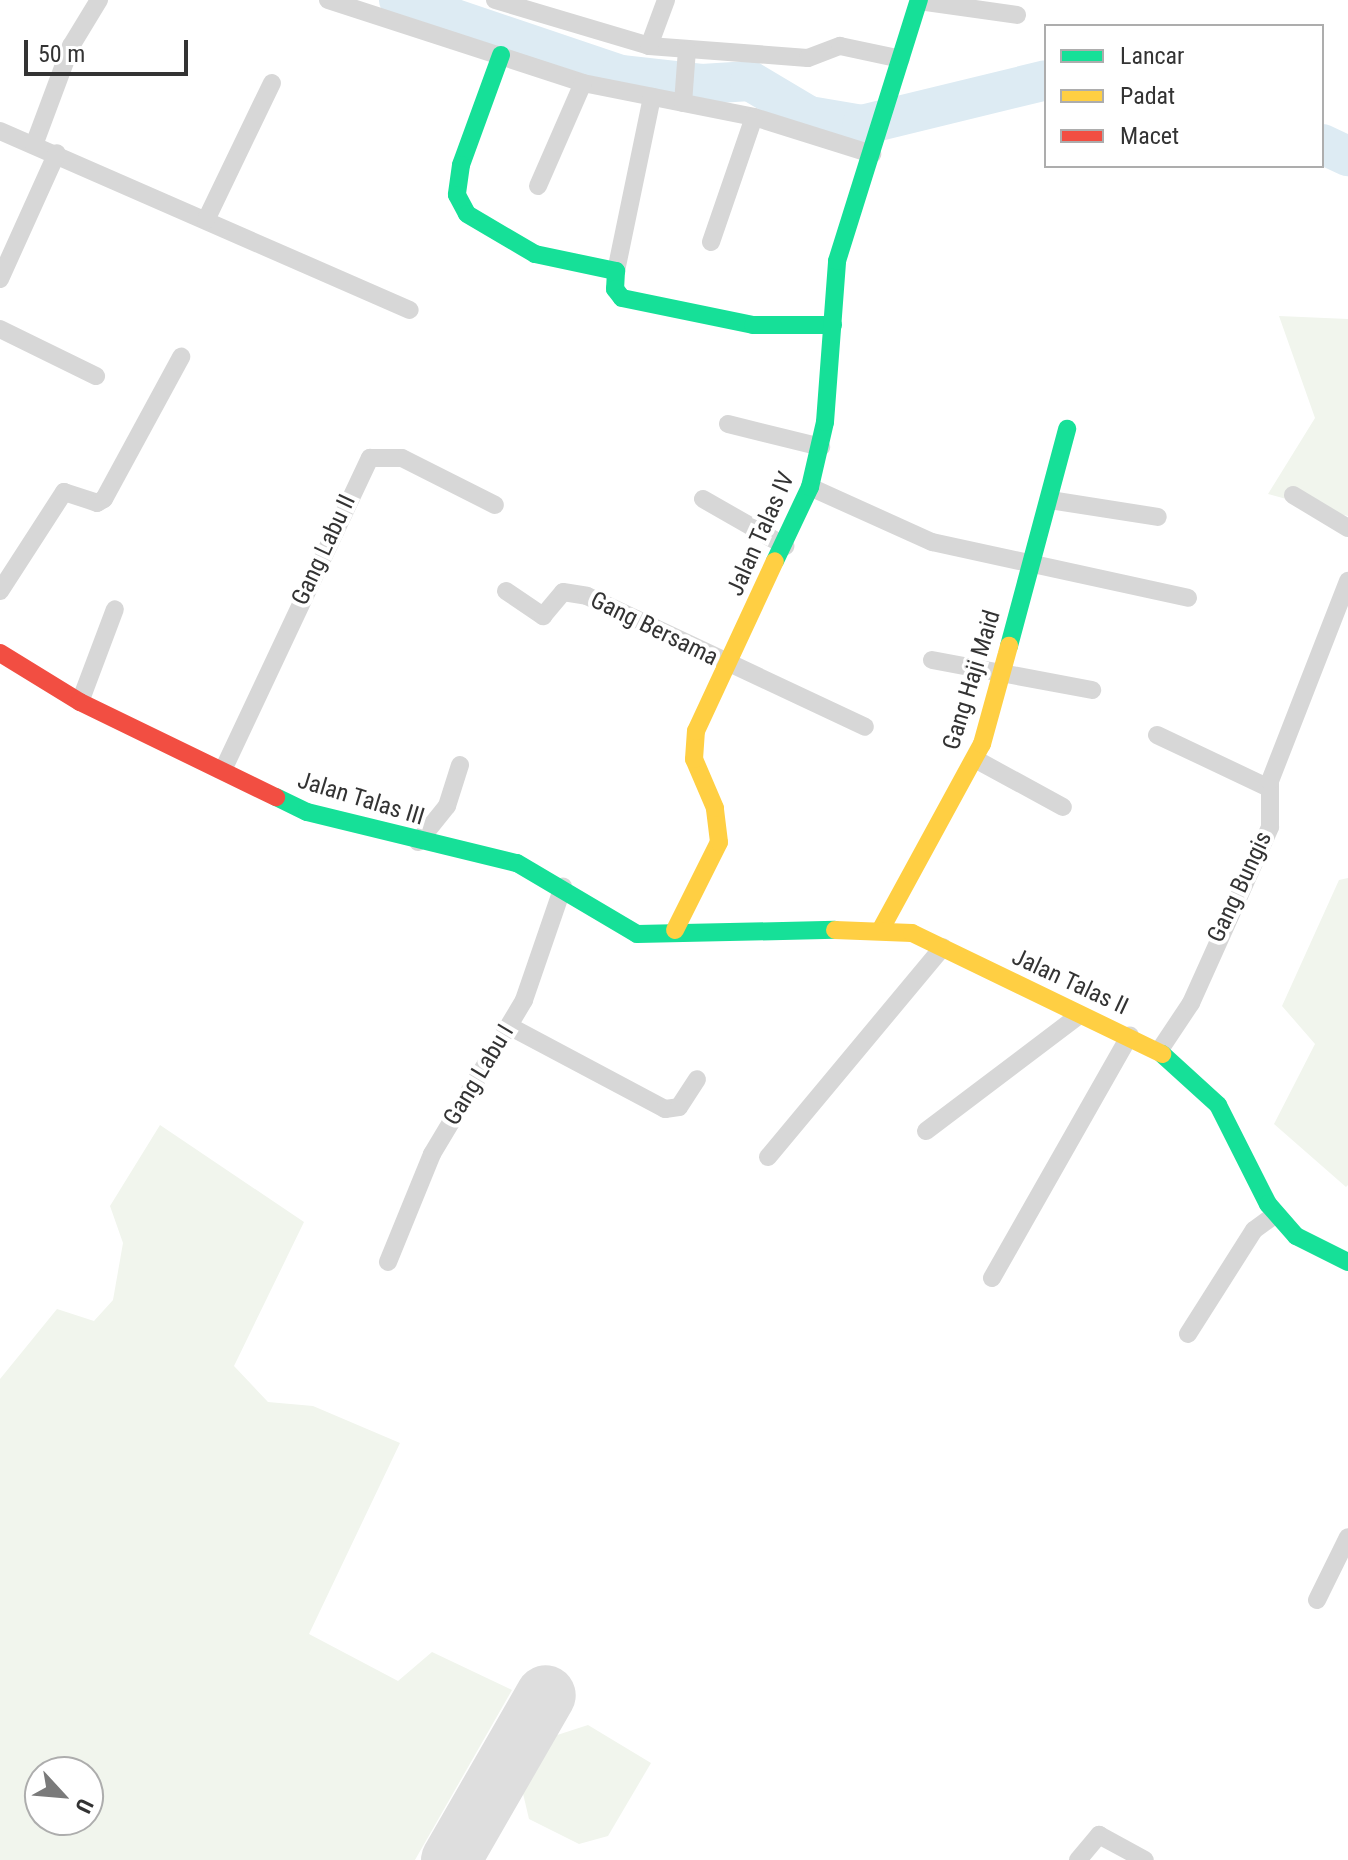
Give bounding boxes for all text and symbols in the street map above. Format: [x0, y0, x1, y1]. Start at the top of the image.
scale bar [28, 24, 192, 74]
legend [1044, 24, 1324, 168]
text: 50 m [38, 40, 85, 68]
text: Lancar [1120, 42, 1184, 70]
text: Padat [1120, 82, 1175, 110]
text: Macet [1120, 122, 1179, 150]
street label: Jalan Talas IV [721, 467, 801, 601]
street label: Gang Labu II [286, 490, 362, 610]
street label: Gang Bersama [586, 586, 722, 672]
street label: Gang Haji Maid [937, 607, 1007, 753]
street label: Jalan Talas III [294, 766, 428, 832]
street label: Gang Bungis [1202, 827, 1278, 947]
street label: Jalan Talas II [1007, 942, 1133, 1022]
street label: Gang Labu I [438, 1019, 520, 1131]
north arrow [24, 1756, 104, 1836]
text: U [70, 1795, 98, 1817]

